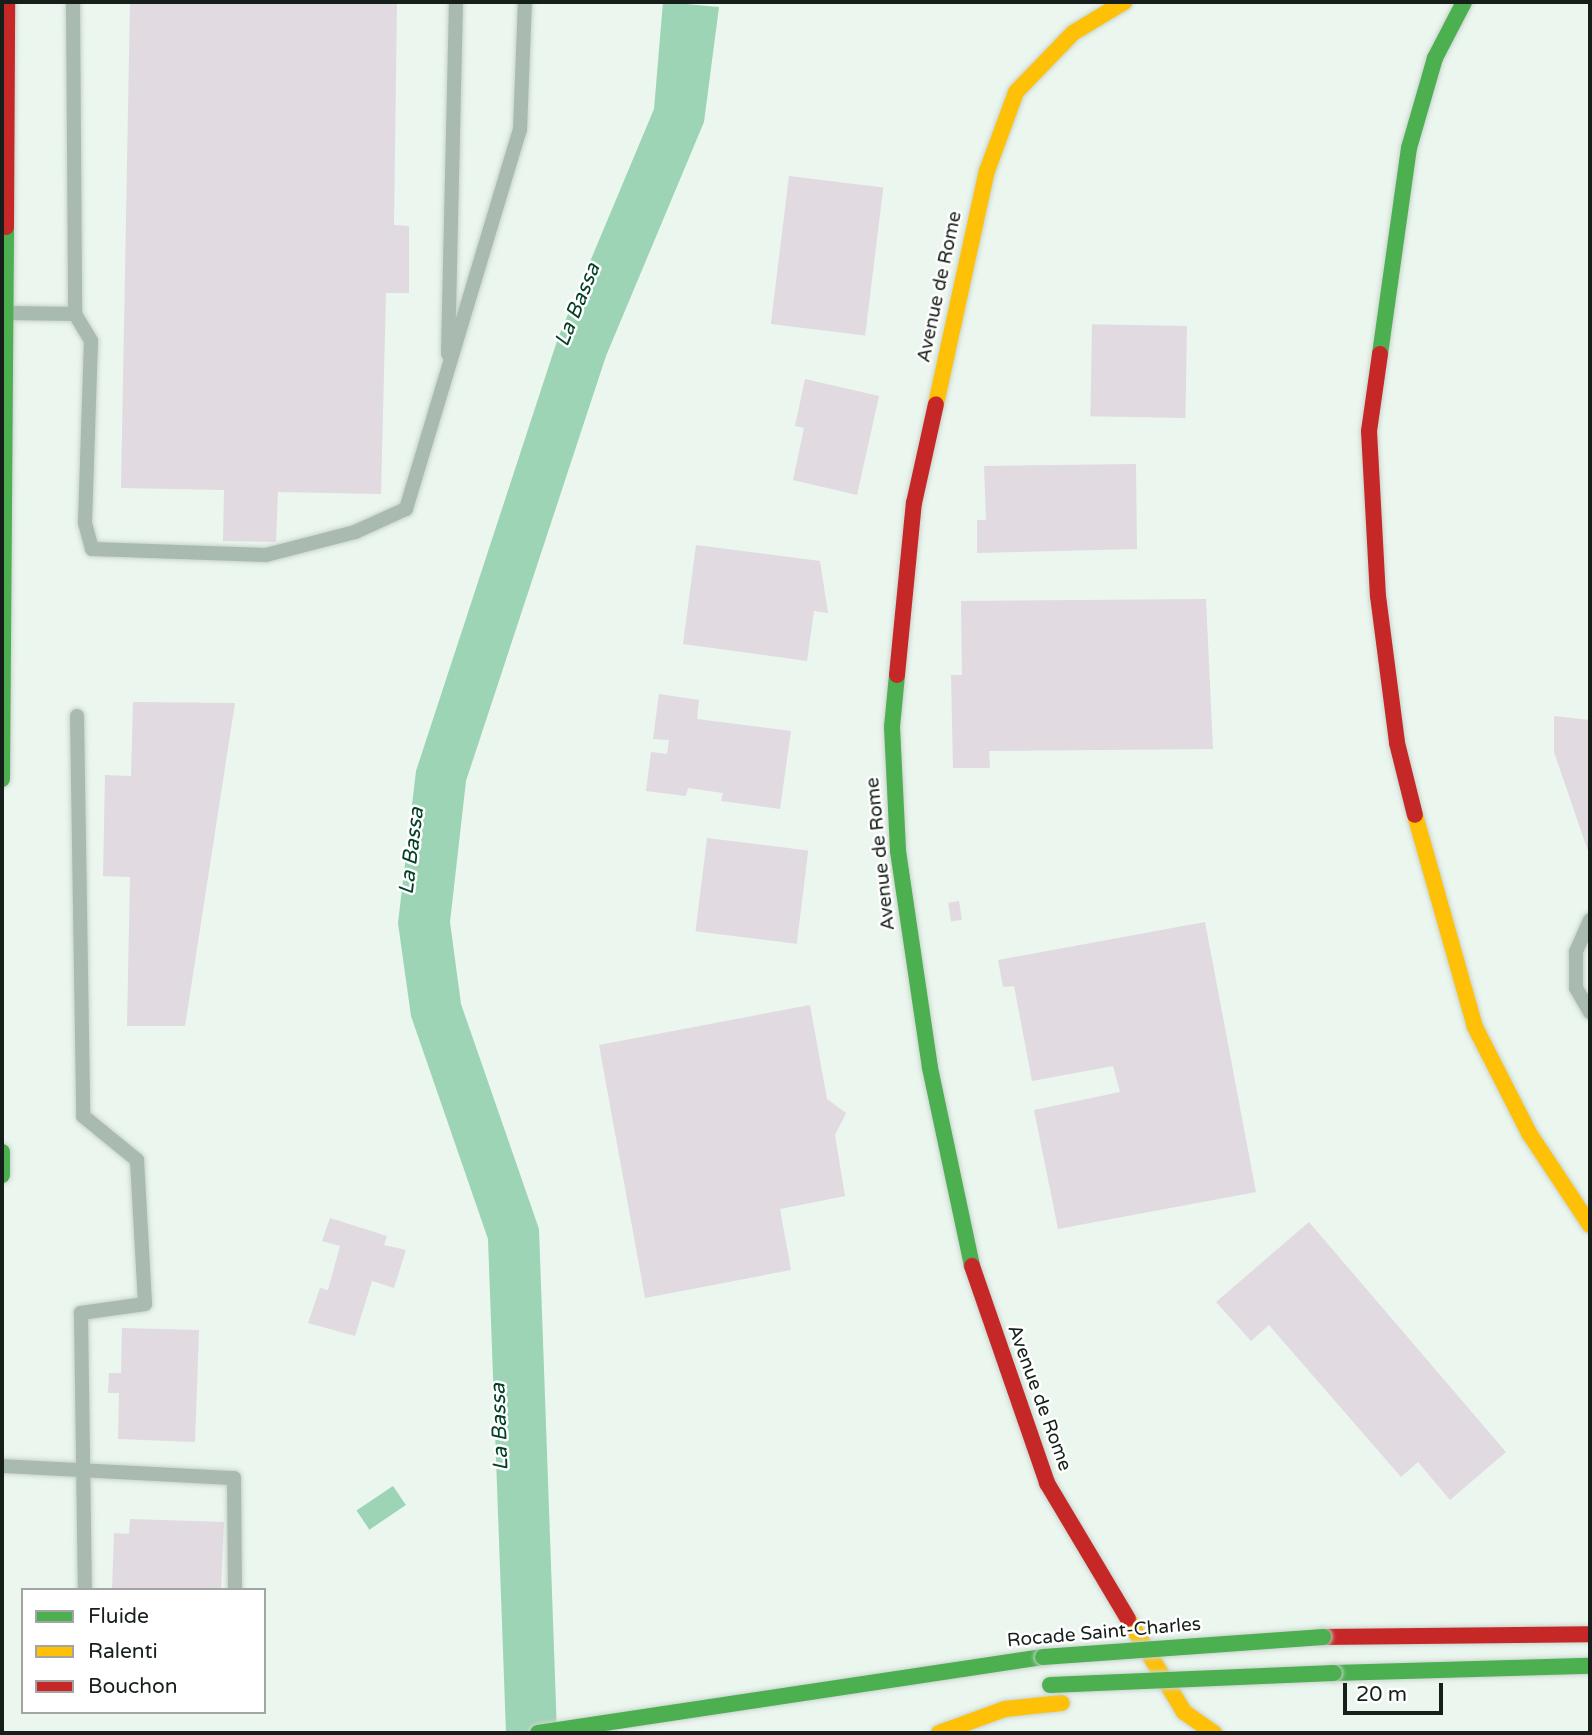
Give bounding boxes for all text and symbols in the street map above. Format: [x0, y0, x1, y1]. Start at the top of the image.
street label: Avenue de Rome [913, 209, 967, 365]
water label: La Bassa [550, 260, 606, 350]
street label: Avenue de Rome [862, 776, 900, 932]
water label: La Bassa [394, 806, 430, 896]
street label: Avenue de Rome [1002, 1322, 1076, 1474]
water label: La Bassa [486, 1383, 514, 1471]
legend [21, 1588, 266, 1714]
text: Fluide [88, 1604, 149, 1629]
street label: Rocade Saint-Charles [1006, 1613, 1202, 1653]
text: Ralenti [88, 1639, 158, 1664]
scale bar [1347, 1668, 1447, 1712]
text: Bouchon [88, 1674, 178, 1699]
text: 20 m [1356, 1682, 1407, 1707]

